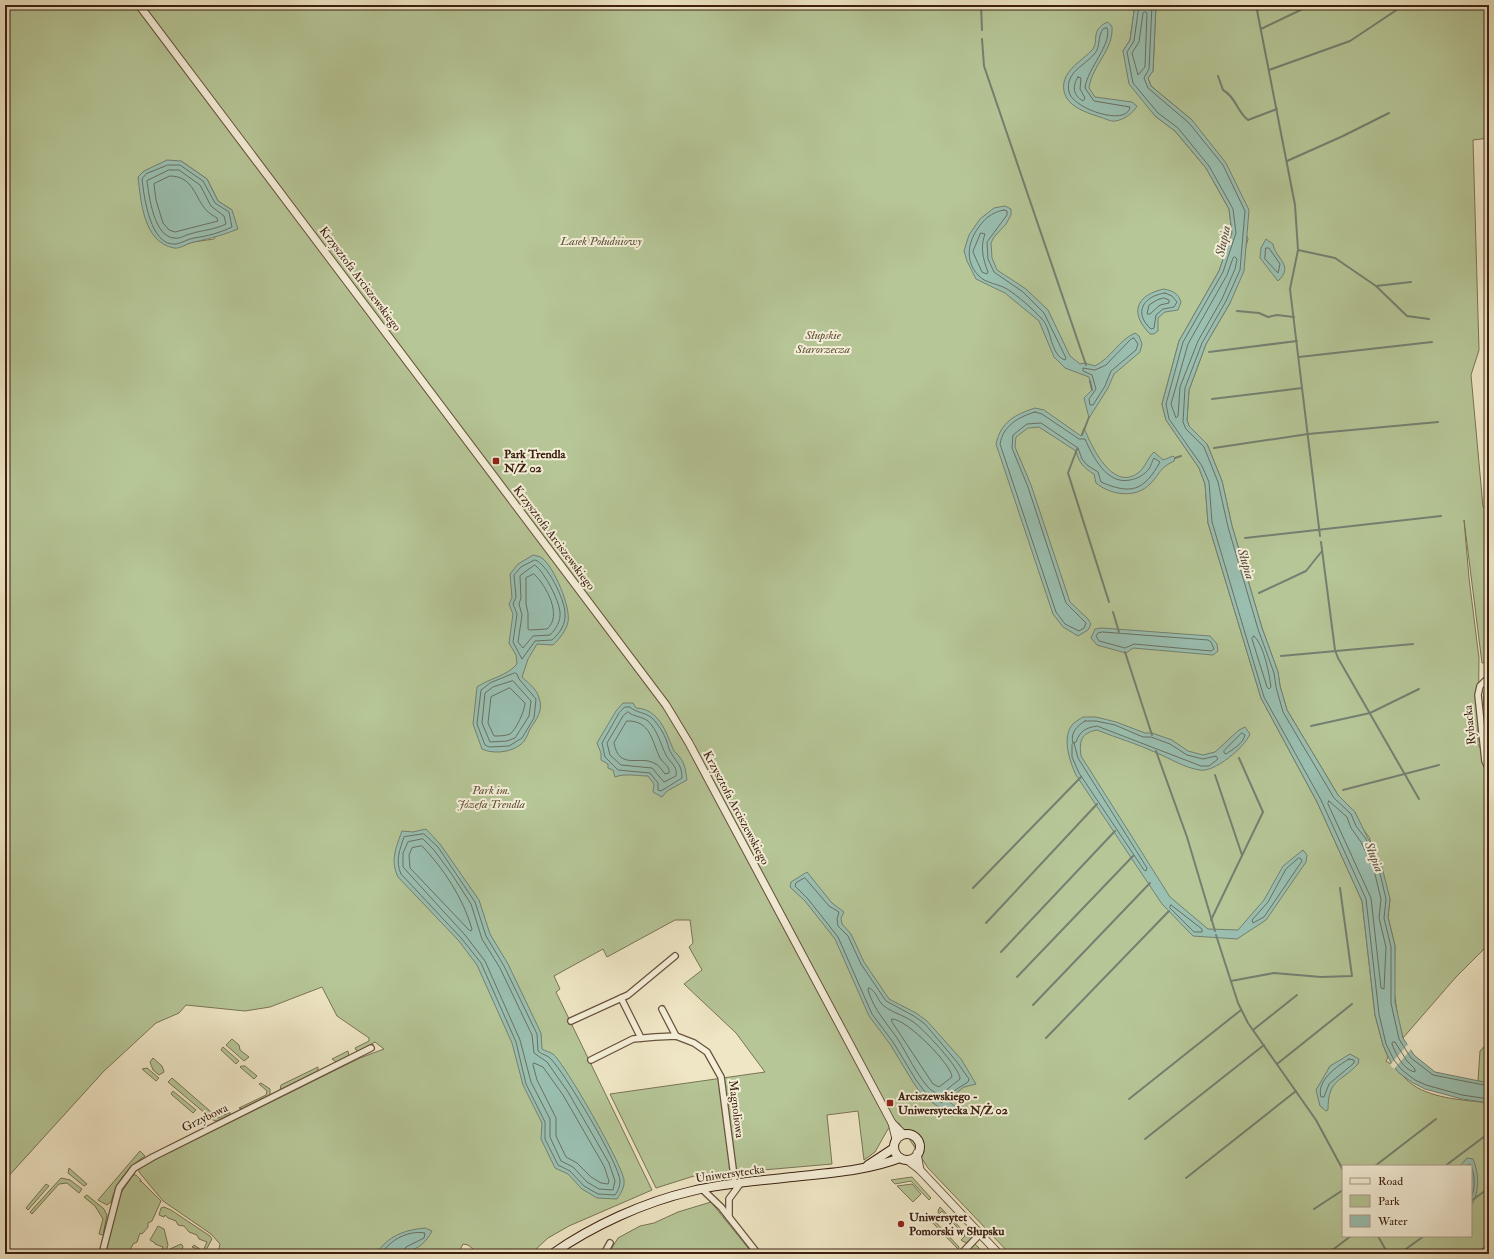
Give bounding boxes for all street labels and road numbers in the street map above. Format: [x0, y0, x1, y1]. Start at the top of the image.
street label: Krzysztofa Arciszewskiego [316, 224, 404, 334]
street label: Krzysztofa Arciszewskiego [510, 483, 598, 593]
street label: Rybacka [1460, 703, 1480, 746]
street label: Krzysztofa Arciszewskiego [700, 748, 773, 868]
street label: Magnoliowa [725, 1079, 747, 1140]
street label: Grzybowa [179, 1100, 232, 1136]
street label: Uniwersytecka [695, 1162, 767, 1186]

